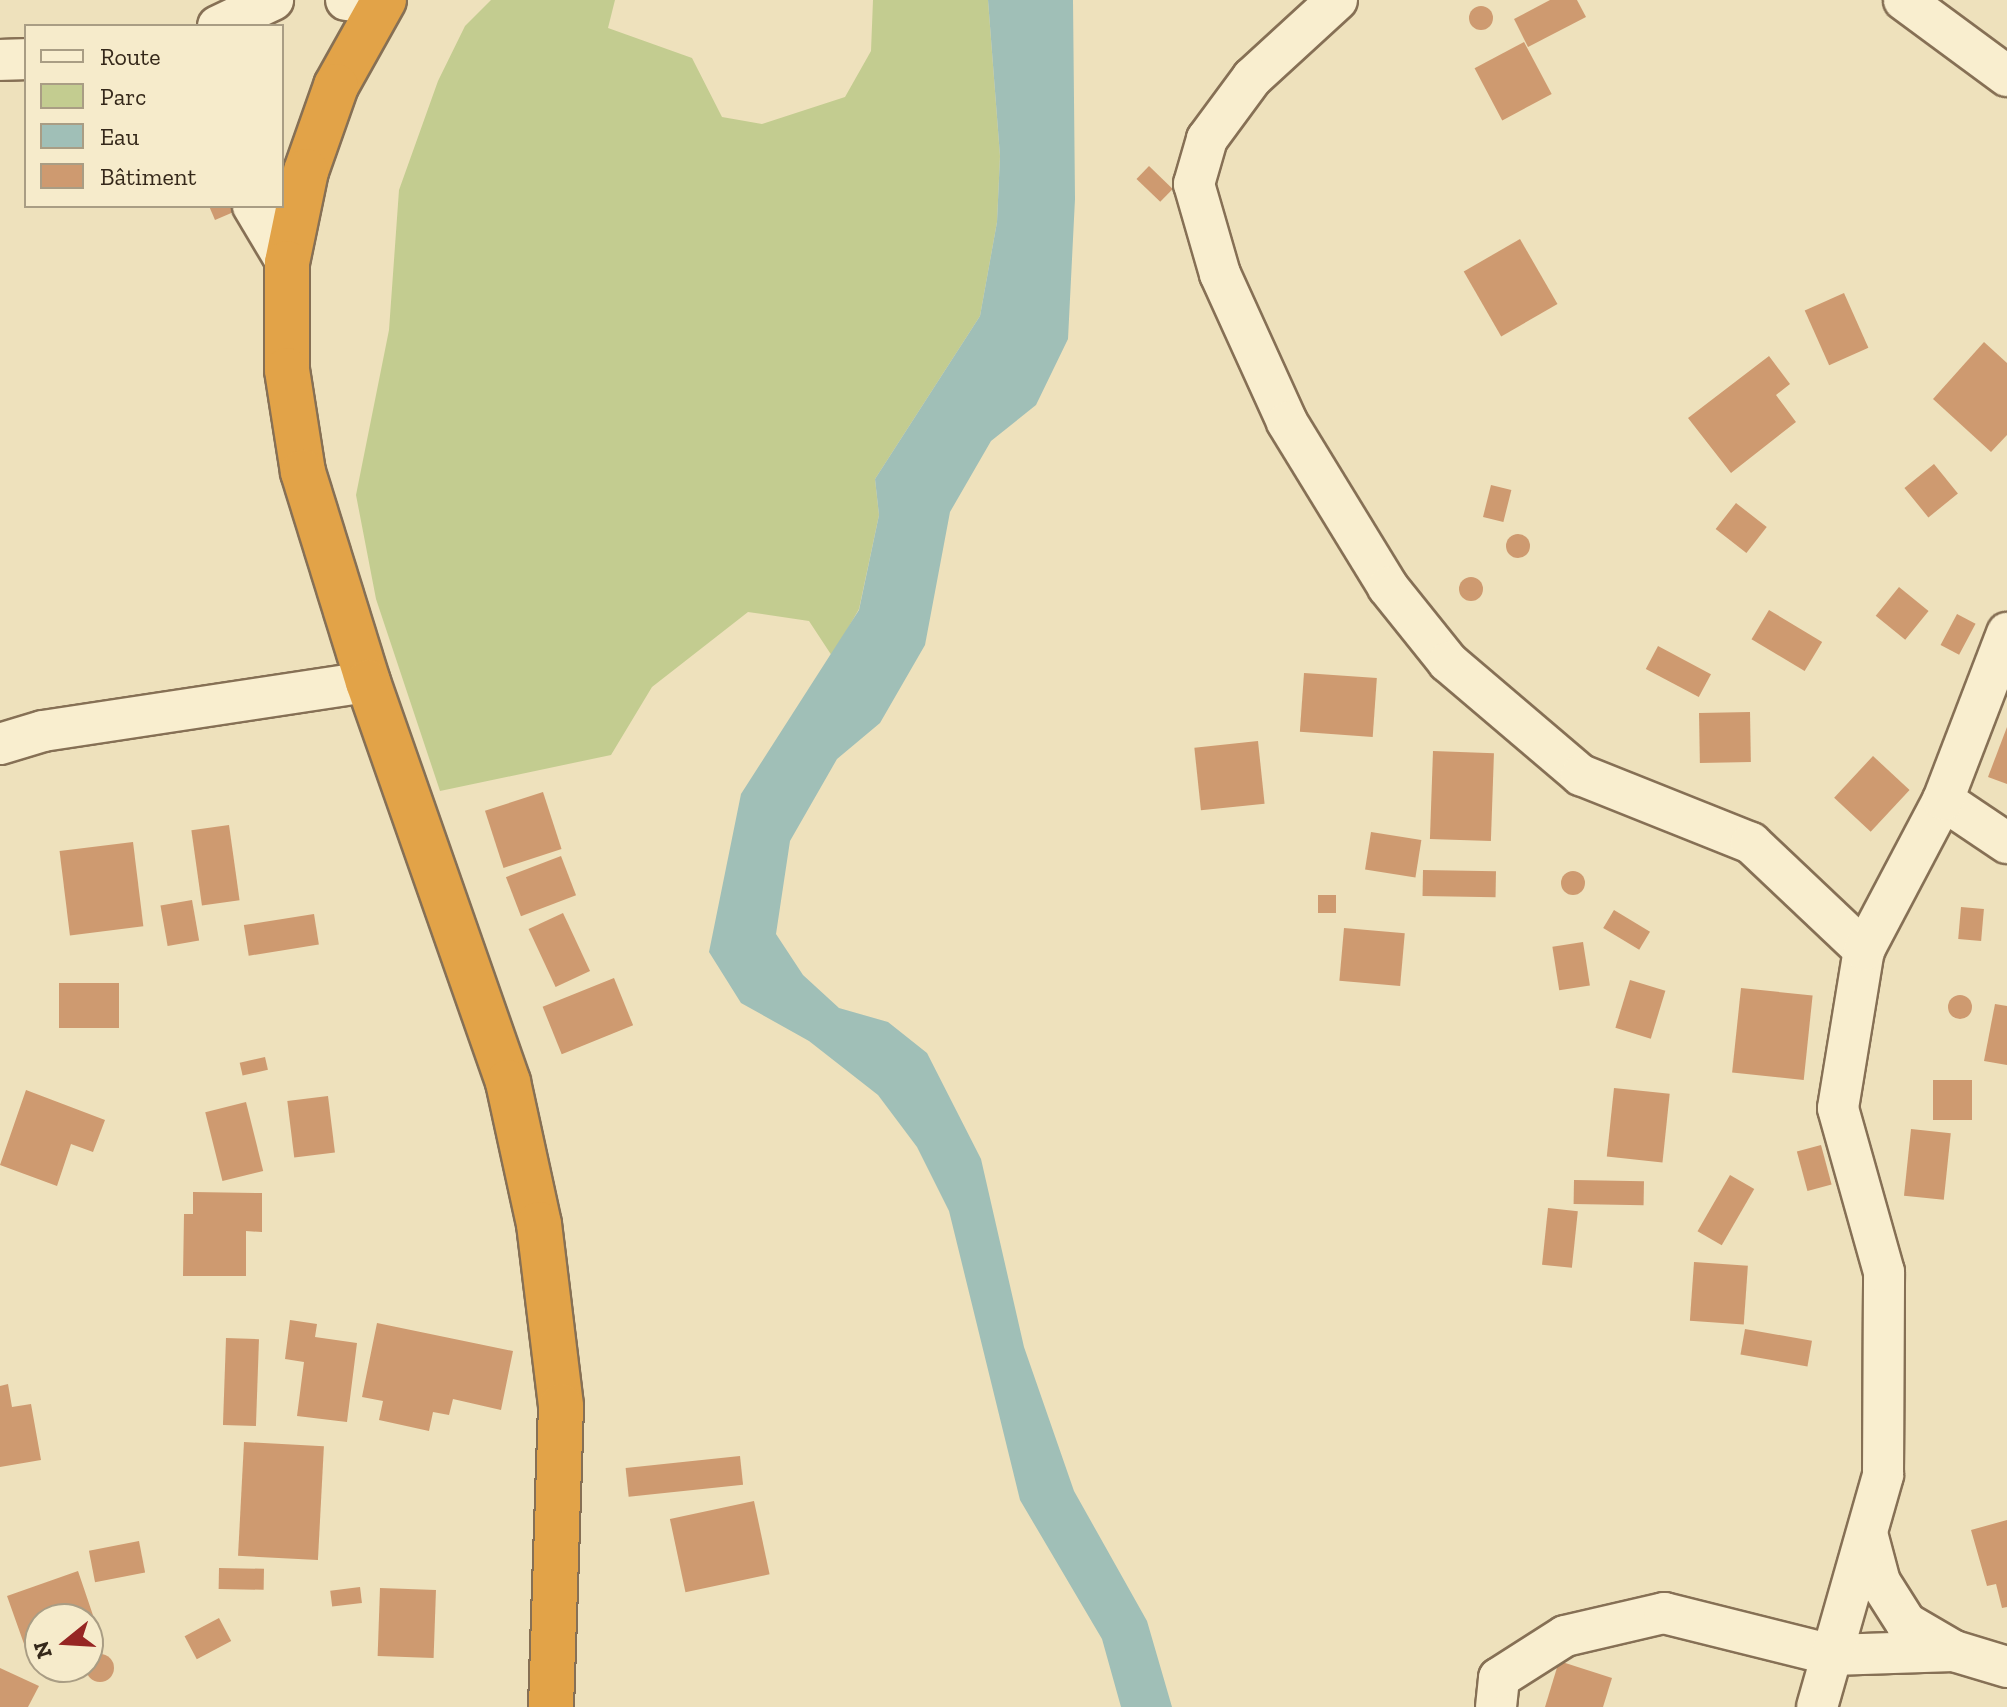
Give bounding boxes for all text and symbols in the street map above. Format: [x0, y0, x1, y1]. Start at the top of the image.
legend [24, 24, 284, 208]
text: Route [100, 42, 160, 71]
text: Parc [100, 82, 146, 111]
text: Eau [100, 122, 139, 151]
text: Bâtiment [100, 162, 196, 191]
north arrow [24, 1603, 104, 1683]
text: N [27, 1638, 58, 1662]

